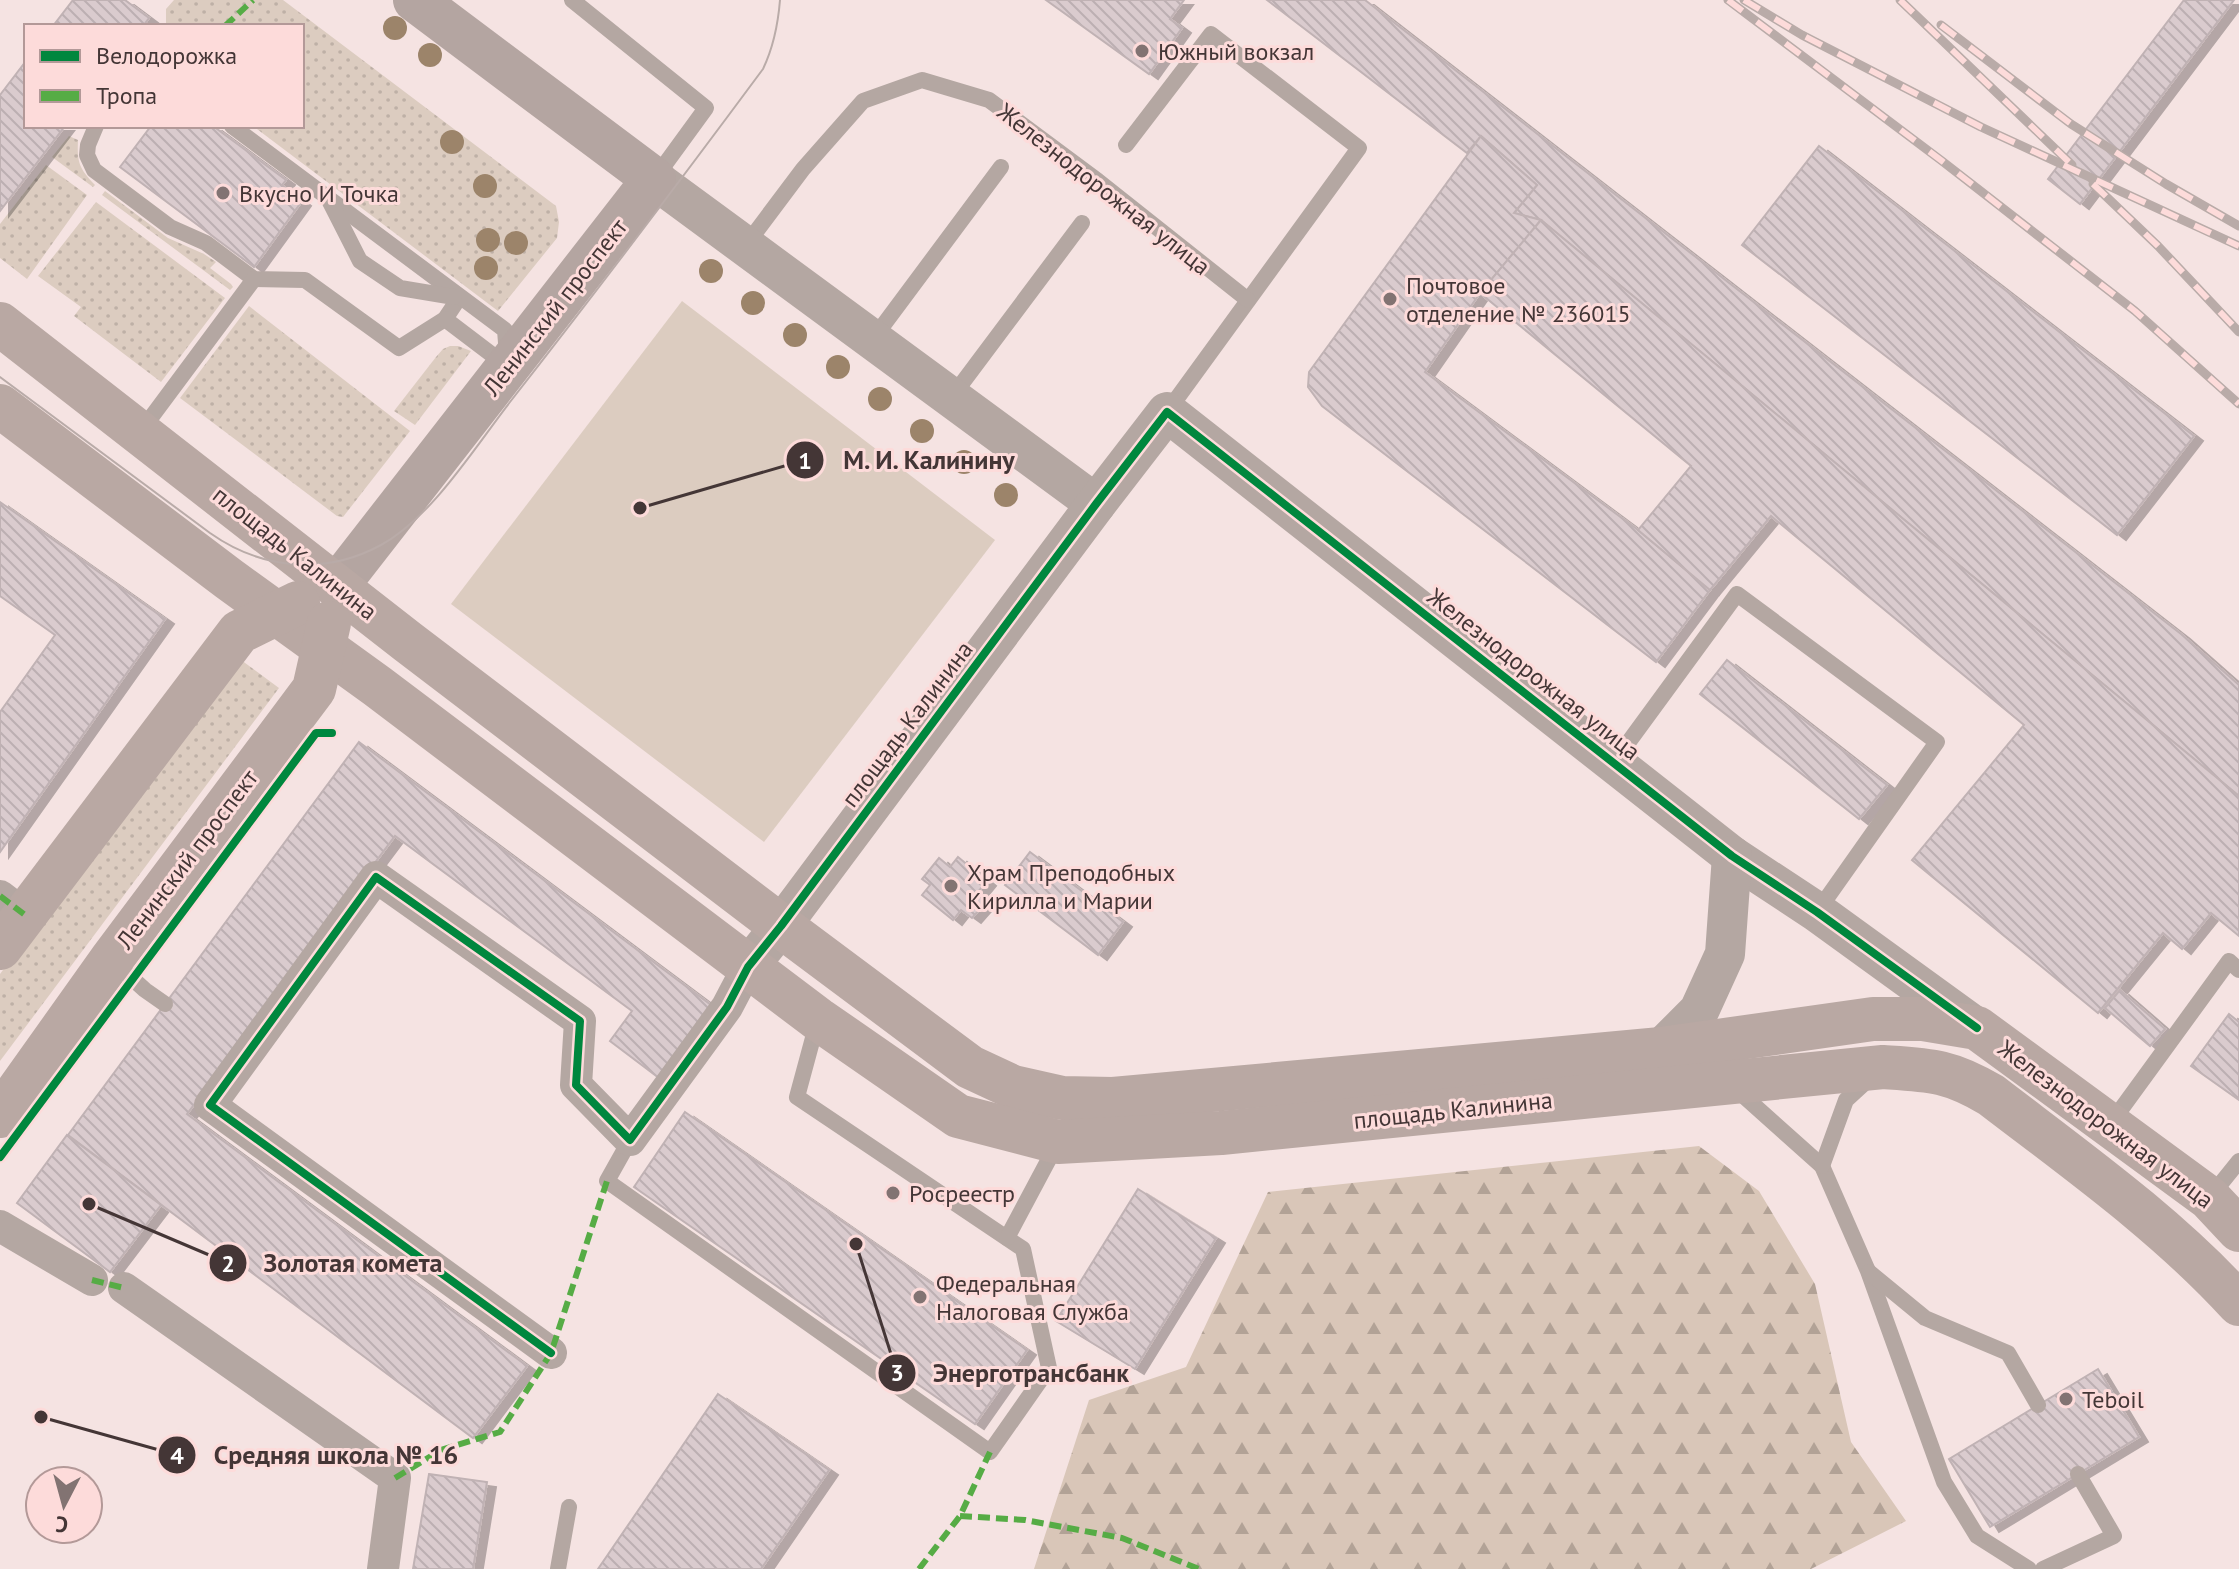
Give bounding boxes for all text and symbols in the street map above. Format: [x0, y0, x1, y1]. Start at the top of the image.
legend [24, 24, 304, 128]
place label: Южный вокзал [1158, 36, 1314, 67]
text: Велодорожка [96, 40, 237, 71]
marker: Южный вокзал [1133, 42, 1151, 60]
text: Тропа [96, 80, 157, 111]
street label: Железнодорожная улица [991, 96, 1217, 282]
place label: Вкусно И Точка [239, 178, 399, 209]
marker: Вкусно И Точка [214, 184, 232, 202]
street label: Ленинский проспект [475, 212, 634, 403]
place label: Почтовое отделение № 236015 [1406, 270, 1631, 329]
marker: Почтовое отделение № 236015 [1381, 290, 1399, 308]
callout: М. И. Калинину [785, 435, 1032, 485]
text: М. И. Калинину [843, 443, 1015, 476]
text: 1 [798, 445, 812, 476]
street label: площадь Калинина [207, 479, 383, 627]
street label: Железнодорожная улица [1421, 581, 1647, 767]
street label: площадь Калинина [834, 635, 980, 813]
street label: Ленинский проспект [109, 763, 265, 956]
place label: Храм Преподобных Кирилла и Марии [967, 857, 1175, 916]
marker: Храм Преподобных Кирилла и Марии [942, 877, 960, 895]
street label: Железнодорожная улица [1991, 1032, 2220, 1215]
street label: площадь Калинина [1352, 1084, 1554, 1136]
place label: Росреестр [909, 1178, 1015, 1209]
marker: Росреестр [884, 1184, 902, 1202]
callout: Золотая комета [208, 1238, 459, 1288]
text: Золотая комета [264, 1246, 442, 1279]
text: 2 [221, 1248, 235, 1279]
place label: Федеральная Налоговая Служба [936, 1268, 1129, 1327]
marker: Федеральная Налоговая Служба [911, 1288, 929, 1306]
callout: Энерготрансбанк [877, 1348, 1145, 1398]
text: Энерготрансбанк [933, 1356, 1129, 1389]
text: 3 [890, 1357, 904, 1388]
place label: Teboil [2082, 1384, 2144, 1415]
marker: Teboil [2057, 1390, 2075, 1408]
callout: Средняя школа № 16 [157, 1430, 474, 1480]
text: Средняя школа № 16 [214, 1438, 458, 1471]
text: 4 [170, 1440, 184, 1471]
north arrow [24, 1465, 104, 1545]
text: С [54, 1510, 69, 1539]

